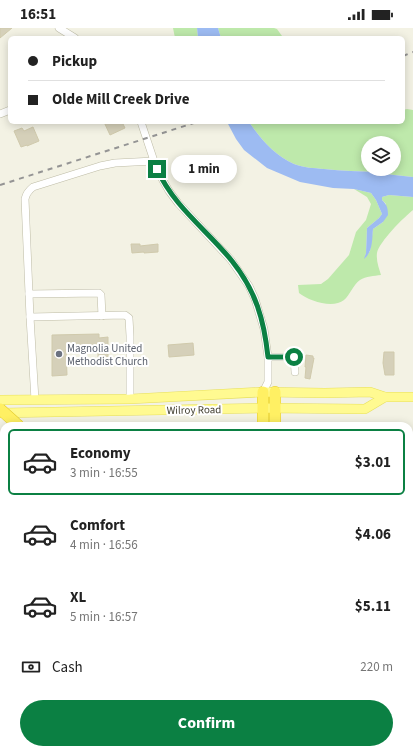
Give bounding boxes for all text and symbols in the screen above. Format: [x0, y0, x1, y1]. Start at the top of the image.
text: 16:51 [20, 4, 56, 25]
text: Pickup [52, 51, 97, 72]
text: Olde Mill Creek Drive [52, 89, 190, 110]
map controls [361, 136, 401, 176]
button: layers [361, 136, 401, 176]
callout: 1 min [171, 155, 237, 183]
route end [148, 160, 166, 178]
text: 1 min [188, 160, 220, 178]
place label: Magnolia United Methodist Church [67, 341, 148, 369]
route start [285, 348, 303, 366]
marker: Magnolia United Methodist Church [54, 349, 64, 359]
street label: Wilroy Road [167, 402, 221, 418]
text: Economy [70, 443, 131, 464]
icon: car [22, 444, 58, 480]
text: $3.01 [355, 452, 391, 473]
text: 3 min · 16:55 [70, 464, 138, 482]
text: Comfort [70, 515, 125, 536]
icon: car [22, 516, 58, 552]
text: $4.06 [355, 524, 391, 545]
text: 4 min · 16:56 [70, 536, 138, 554]
text: XL [70, 587, 86, 608]
icon: car [22, 588, 58, 624]
text: $5.11 [355, 596, 391, 617]
text: 5 min · 16:57 [70, 608, 138, 626]
icon: cash [20, 656, 42, 678]
text: Cash [52, 657, 83, 678]
text: 220 m [360, 658, 393, 676]
button: Confirm [20, 700, 393, 746]

